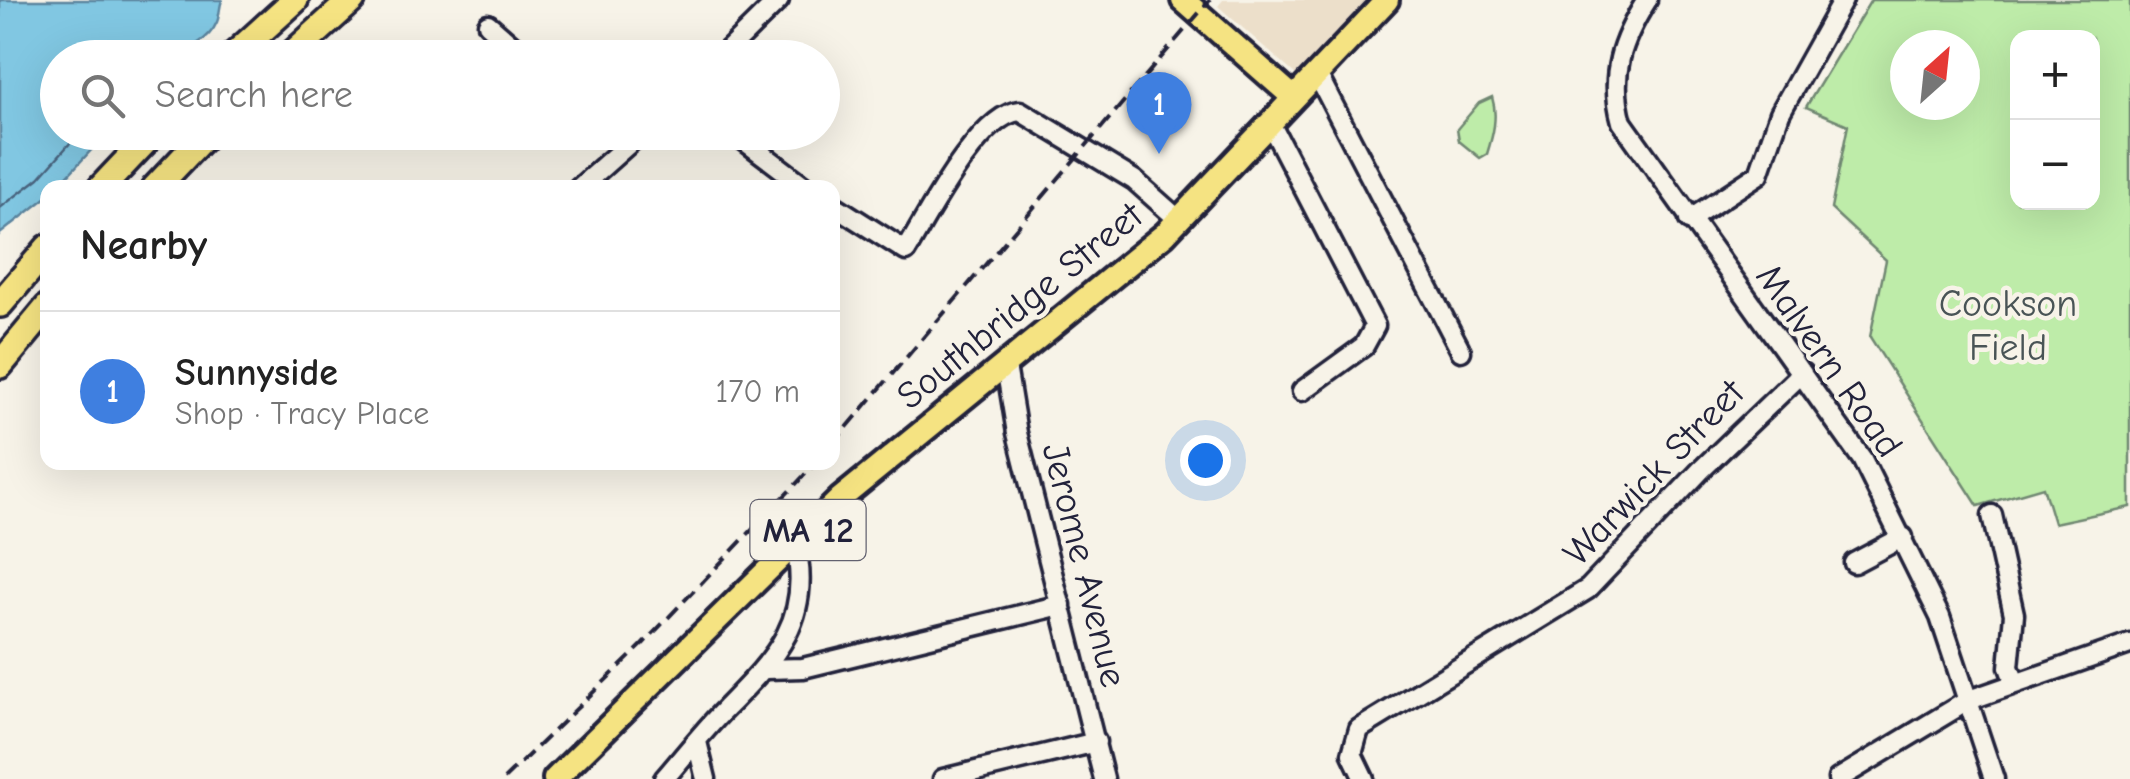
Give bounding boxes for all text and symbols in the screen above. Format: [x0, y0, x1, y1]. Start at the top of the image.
north arrow [1890, 30, 1980, 120]
map controls [2010, 30, 2100, 210]
button: + [2010, 30, 2100, 120]
search box [40, 40, 840, 150]
icon: search [75, 68, 130, 123]
pin: 1 [1126, 72, 1192, 154]
text: Search here [155, 73, 353, 117]
button: − [2010, 120, 2100, 210]
street label: Southbridge Street [888, 193, 1152, 418]
text: Nearby [80, 221, 207, 270]
street label: Malvern Road [1747, 256, 1911, 466]
park label: Cookson Field [1939, 282, 2077, 370]
text: Sunnyside [175, 351, 338, 395]
street label: Warwick Street [1554, 370, 1754, 575]
text: 1 [106, 373, 119, 410]
text: 170 m [716, 373, 800, 410]
text: Shop · Tracy Place [175, 395, 429, 432]
your location [1180, 435, 1231, 486]
street label: Jerome Avenue [1032, 438, 1136, 692]
road number: MA 12 [750, 500, 866, 560]

